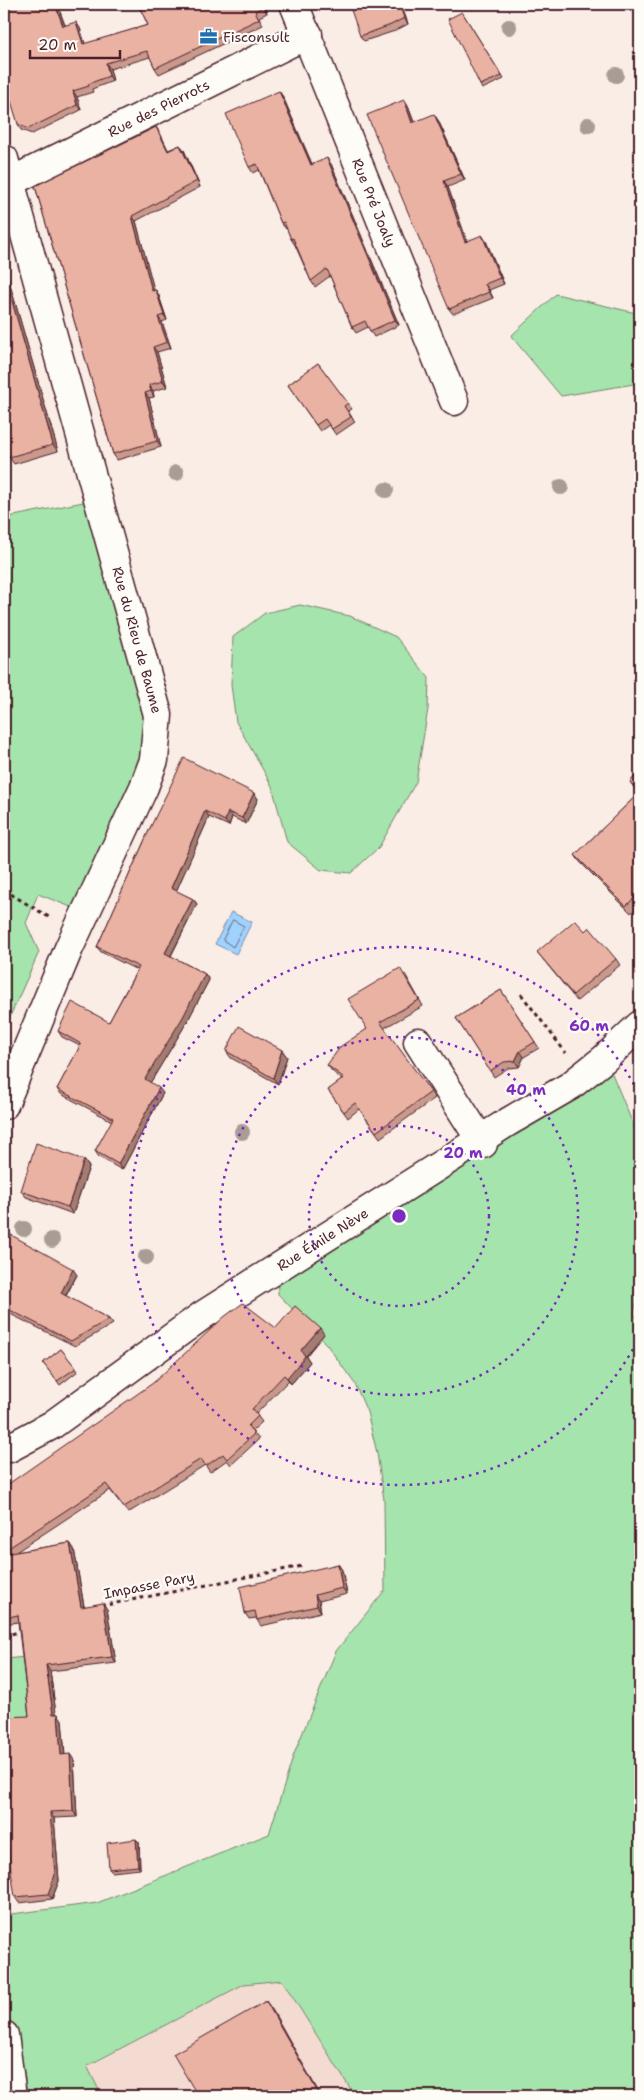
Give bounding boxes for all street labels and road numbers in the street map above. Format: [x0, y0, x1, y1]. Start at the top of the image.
street label: Rue des Pierrots [105, 75, 213, 141]
street label: Rue Pré Joaly [348, 156, 400, 249]
street label: Rue du Rieu de Baume [108, 564, 166, 715]
street label: Rue Émile Nève [273, 1204, 372, 1275]
street label: Impasse Pary [102, 1567, 196, 1603]

